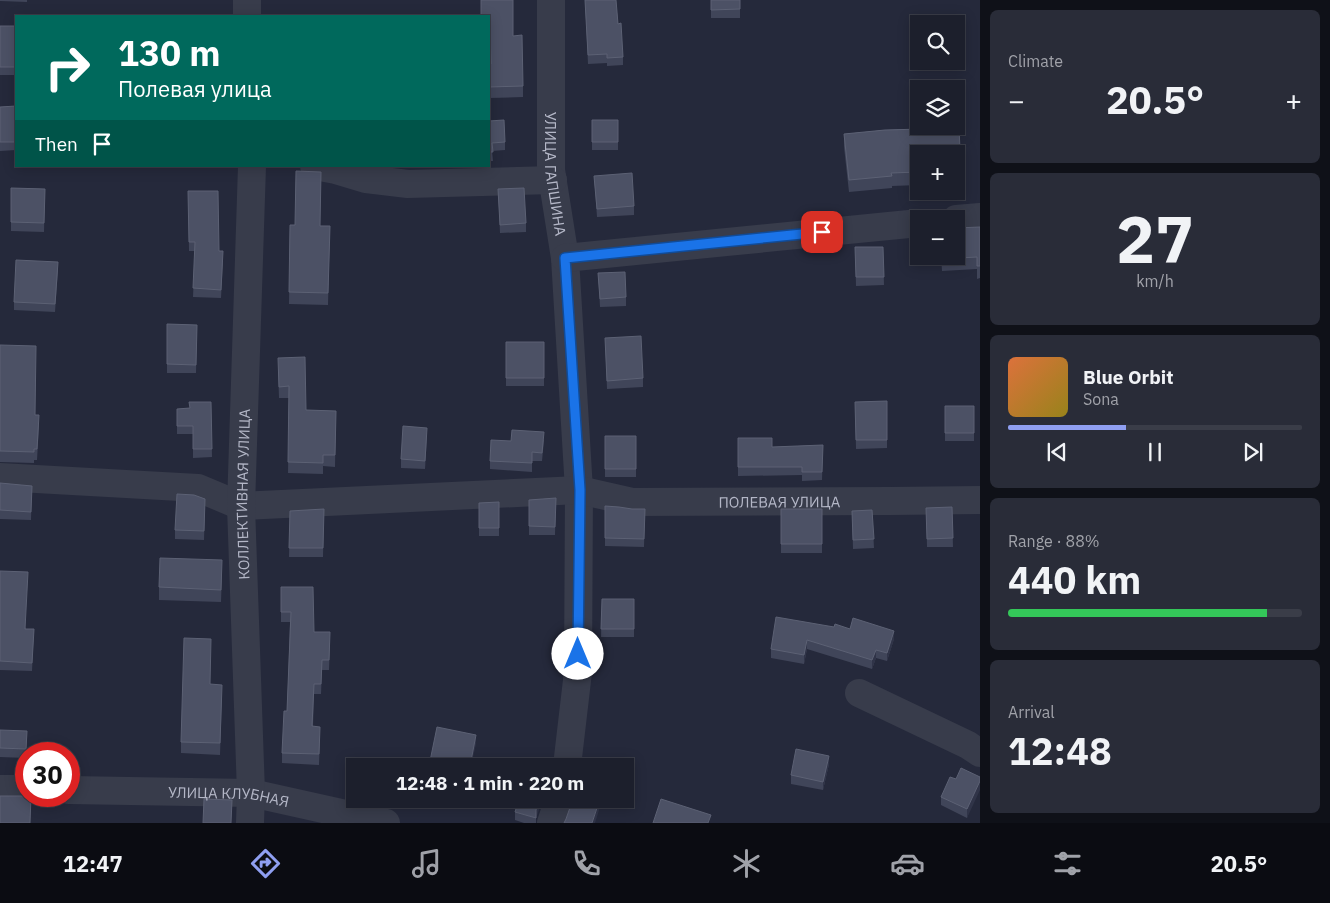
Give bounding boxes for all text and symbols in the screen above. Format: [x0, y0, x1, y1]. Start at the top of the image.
map controls [910, 15, 965, 265]
button: search [910, 15, 965, 70]
text: 130 m [118, 30, 221, 76]
icon: right [35, 35, 100, 100]
text: Climate [1008, 51, 1063, 71]
text: Полевая улица [118, 74, 272, 103]
text: 20.5° [1106, 75, 1204, 124]
button: layers [910, 80, 965, 135]
text: − [1008, 82, 1025, 119]
text: + [1285, 82, 1302, 119]
street label: УЛИЦА ГАПШИНА [542, 112, 571, 237]
icon: arrive [88, 130, 116, 158]
text: Then [35, 132, 78, 156]
button: + [910, 145, 965, 200]
text: 27 [1116, 196, 1194, 281]
button: − [910, 210, 965, 265]
pin [801, 211, 843, 253]
icon: arrive [808, 218, 836, 246]
text: km/h [1136, 271, 1174, 291]
text: Blue Orbit [1083, 365, 1173, 389]
text: Sona [1083, 389, 1119, 409]
street label: КОЛЛЕКТИВНАЯ УЛИЦА [231, 408, 254, 580]
icon: previous [1043, 438, 1071, 466]
icon: pause [1141, 438, 1169, 466]
icon: next [1239, 438, 1267, 466]
street label: ПОЛЕВАЯ УЛИЦА [718, 492, 841, 511]
text: Range · 88% [1008, 531, 1100, 551]
text: 440 km [1008, 555, 1141, 604]
position arrow [551, 627, 603, 679]
text: Arrival [1008, 702, 1055, 722]
text: 12:48 [1008, 726, 1112, 775]
speed limit sign: 30 [15, 742, 80, 807]
text: 12:48 · 1 min · 220 m [396, 771, 584, 795]
street label: УЛИЦА КЛУБНАЯ [168, 782, 291, 811]
icon: directions [248, 846, 283, 881]
icon: music [409, 846, 444, 881]
icon: phone [569, 846, 604, 881]
icon: climate [729, 846, 764, 881]
icon: car [890, 846, 925, 881]
icon: filters [1050, 846, 1085, 881]
text: 12:47 [63, 849, 123, 878]
text: 20.5° [1210, 849, 1267, 878]

